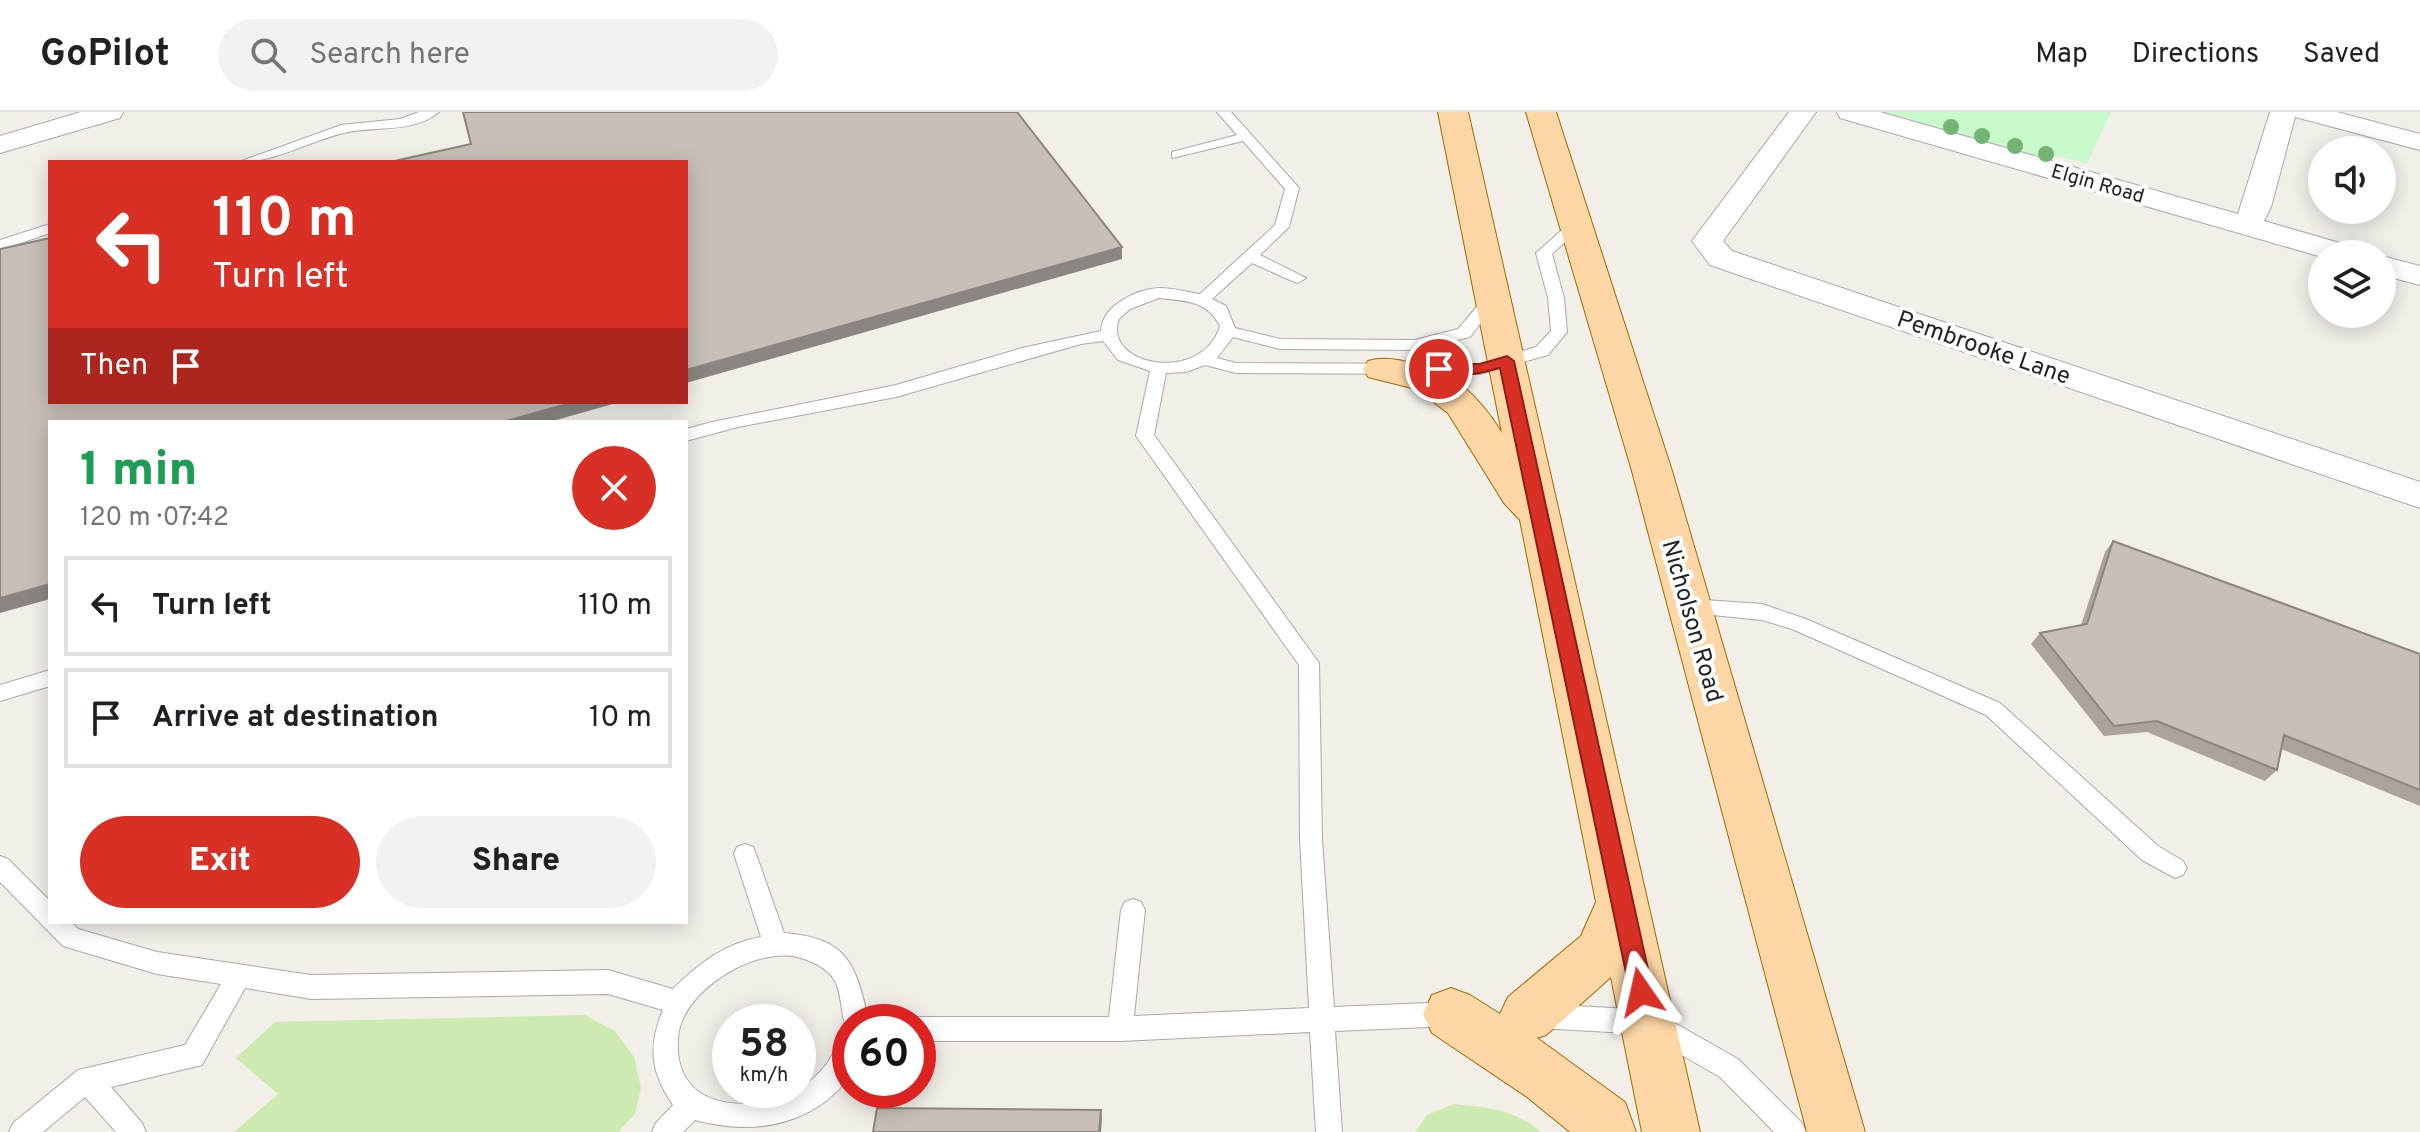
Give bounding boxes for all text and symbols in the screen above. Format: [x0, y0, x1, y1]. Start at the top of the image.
search box [218, 19, 778, 91]
text: GoPilot [40, 31, 170, 80]
icon: search [246, 33, 290, 77]
text: Search here [310, 37, 470, 74]
text: Map [2035, 37, 2088, 73]
text: Directions [2132, 37, 2259, 73]
text: Saved [2303, 37, 2380, 73]
map controls [2308, 136, 2396, 328]
button: sound [2308, 136, 2396, 224]
street label: Elgin Road [2048, 159, 2147, 211]
text: 110 m [212, 186, 357, 256]
icon: left [80, 192, 184, 296]
button: layers [2308, 240, 2396, 328]
text: Turn left [212, 255, 349, 301]
street label: Pembrooke Lane [1893, 305, 2074, 393]
pin [1405, 335, 1473, 403]
icon: arrive [164, 344, 208, 388]
icon: arrive [1417, 347, 1461, 391]
text: Then [80, 348, 148, 385]
text: 1 min [80, 442, 197, 502]
button: close [572, 446, 656, 530]
text: 120 m · 07:42 [80, 502, 229, 535]
street label: Nicholson Road [1654, 537, 1729, 706]
icon: left [84, 584, 128, 628]
text: Turn left [152, 588, 272, 625]
text: 110 m [578, 588, 652, 625]
icon: arrive [84, 696, 128, 740]
text: Arrive at destination [152, 700, 438, 737]
text: 10 m [589, 700, 652, 737]
button: Exit [80, 816, 360, 908]
button: Share [376, 816, 656, 908]
position arrow [1599, 950, 1683, 1034]
speed limit sign: 60 [832, 1004, 936, 1108]
text: 58 [739, 1021, 789, 1071]
text: km/h [740, 1063, 788, 1089]

